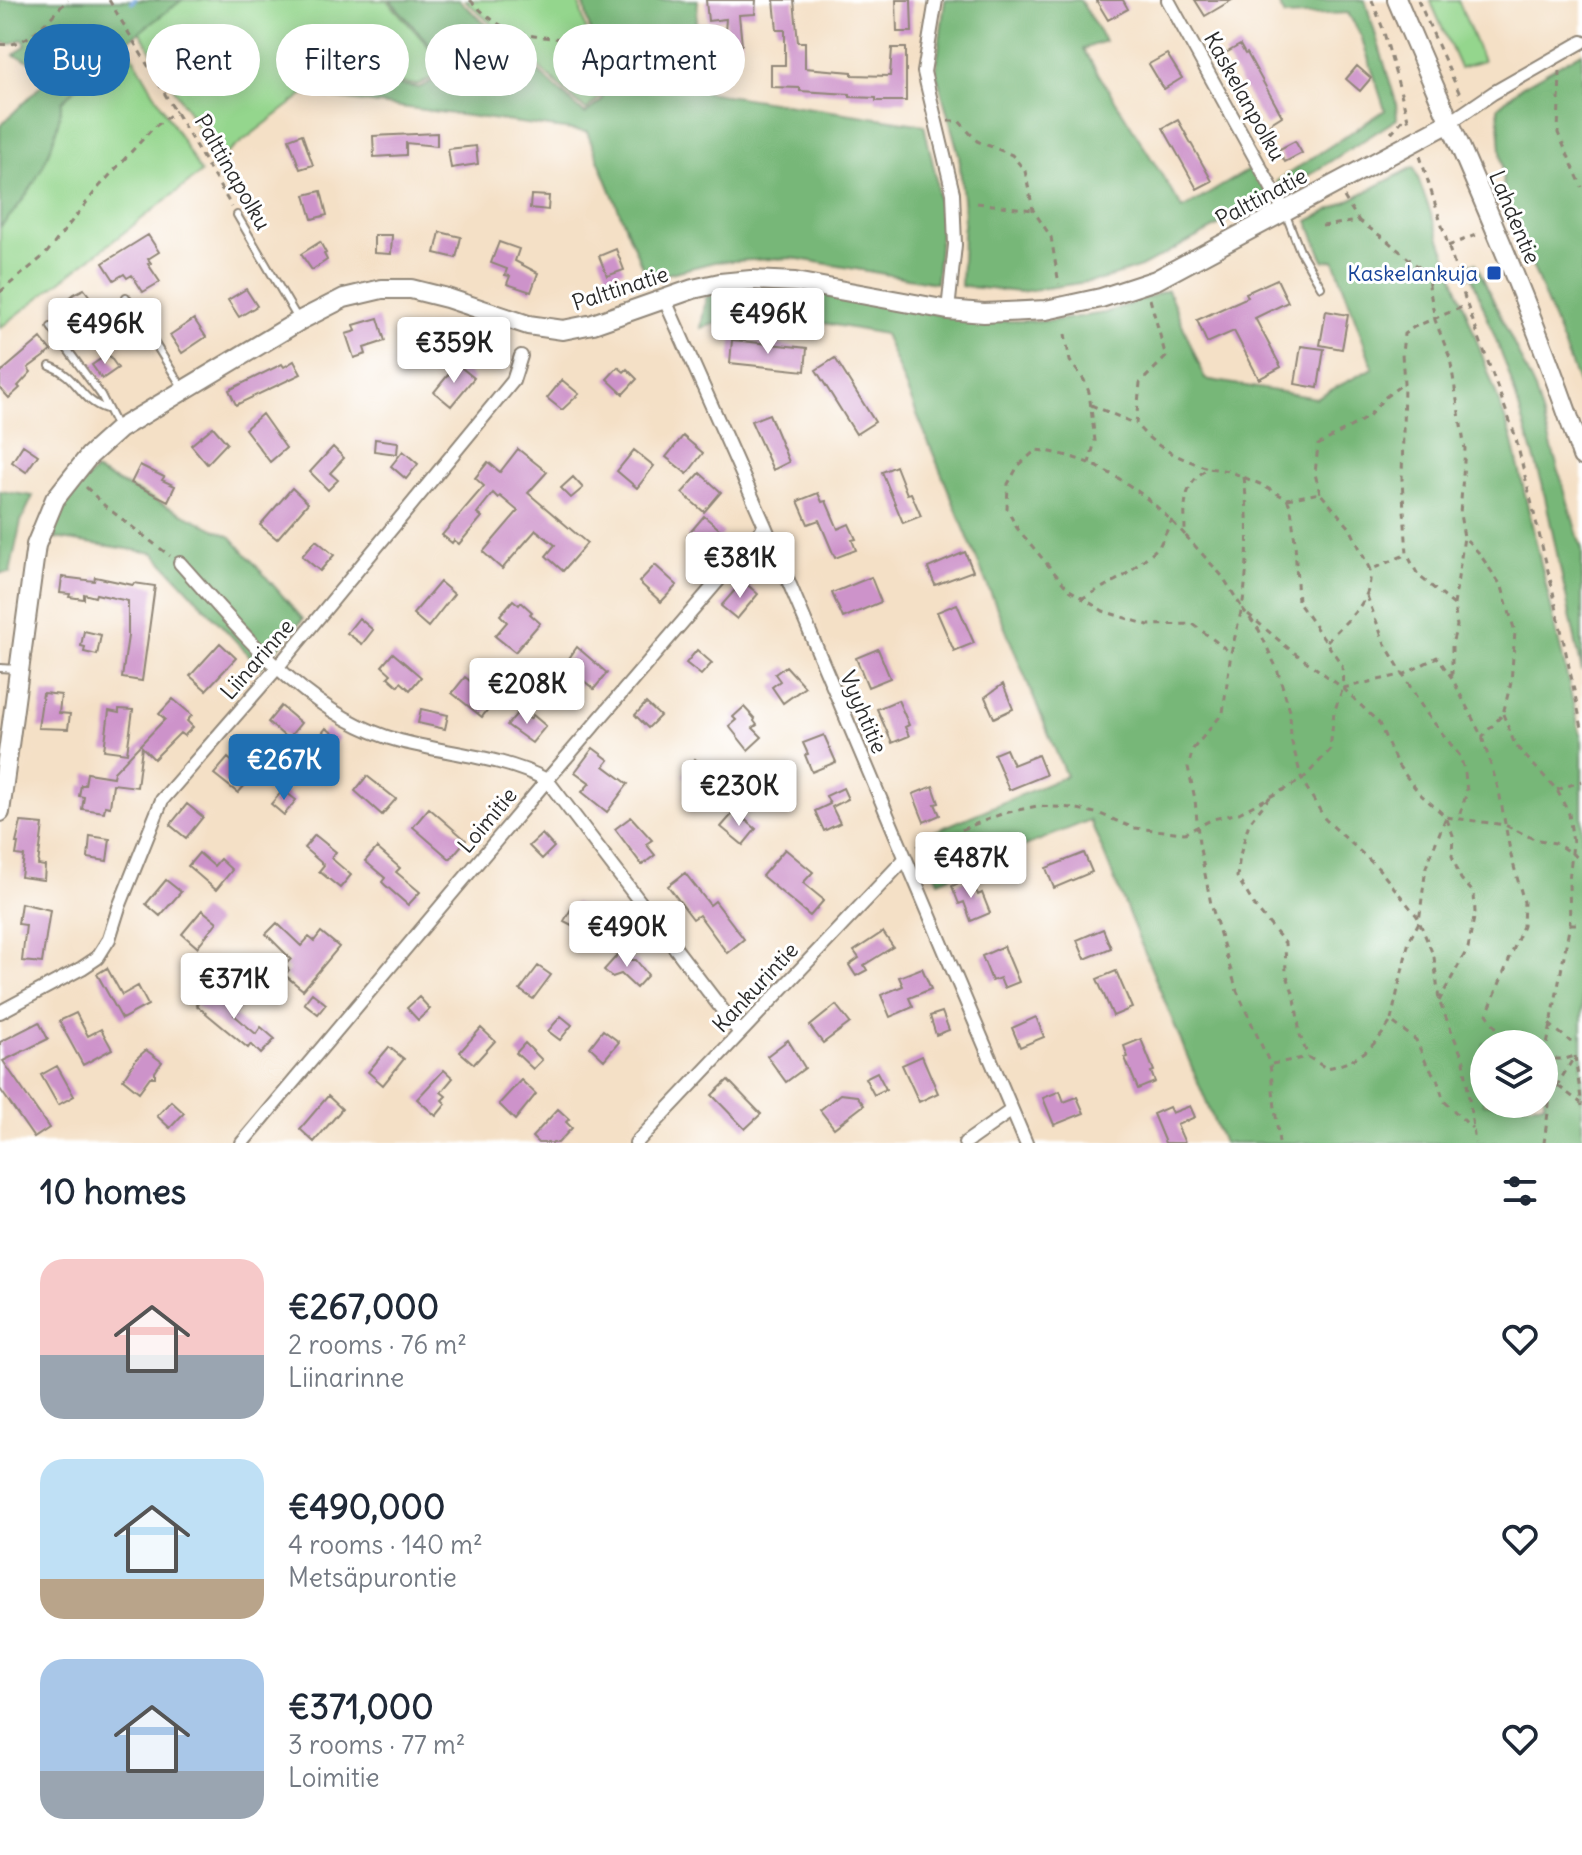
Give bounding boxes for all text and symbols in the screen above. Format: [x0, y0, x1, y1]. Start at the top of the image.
chip: Buy [24, 24, 130, 96]
chip: Rent [146, 24, 260, 96]
chip: Filters [276, 24, 409, 96]
chip: New [425, 24, 537, 96]
chip: Apartment [553, 24, 745, 96]
street label: Kaskelanpolku [1198, 27, 1292, 165]
street label: Palttinapolku [189, 109, 277, 235]
street label: Palttinatie [1211, 161, 1311, 233]
street label: Lahdentie [1483, 166, 1547, 268]
street label: Palttinatie [568, 259, 672, 317]
place label: Kaskelankuja [1347, 259, 1478, 287]
marker: Kaskelankuja [1485, 264, 1503, 282]
pin: €496K [712, 288, 824, 356]
text: €496K [729, 297, 807, 330]
pin: €496K [49, 298, 161, 366]
text: €496K [66, 307, 144, 340]
pin: €359K [398, 317, 510, 385]
text: €359K [415, 326, 493, 359]
pin: €381K [684, 532, 796, 600]
text: €381K [704, 541, 776, 574]
street label: Liinarinne [214, 613, 300, 705]
pin: €208K [471, 658, 583, 726]
street label: Vyyhtitie [834, 666, 894, 758]
text: €208K [487, 667, 567, 700]
pin: €267K [228, 734, 340, 802]
text: €267K [247, 743, 321, 776]
pin: €230K [683, 760, 795, 828]
text: €230K [700, 769, 778, 802]
street label: Loimitie [451, 781, 523, 859]
pin: €487K [915, 832, 1027, 900]
text: €487K [933, 841, 1009, 874]
pin: €490K [571, 901, 683, 969]
text: €490K [587, 910, 667, 943]
street label: Kankurintie [706, 936, 804, 1038]
pin: €371K [178, 953, 290, 1021]
text: €371K [199, 962, 269, 995]
map controls [1470, 1030, 1558, 1118]
button: layers [1470, 1030, 1558, 1118]
icon: filters [1498, 1169, 1542, 1213]
text: 10 homes [40, 1170, 186, 1213]
text: €267,000 [288, 1285, 439, 1328]
icon: home [104, 1291, 200, 1387]
icon: heart [1498, 1317, 1542, 1361]
text: 2 rooms · 76 m² [288, 1328, 467, 1361]
text: Liinarinne [288, 1361, 404, 1394]
text: €490,000 [288, 1485, 445, 1528]
icon: home [104, 1491, 200, 1587]
icon: heart [1498, 1517, 1542, 1561]
text: 4 rooms · 140 m² [288, 1528, 483, 1561]
text: Metsäpurontie [288, 1561, 457, 1594]
text: €371,000 [288, 1685, 434, 1728]
icon: home [104, 1691, 200, 1787]
icon: heart [1498, 1717, 1542, 1761]
text: 3 rooms · 77 m² [288, 1728, 466, 1761]
text: Loimitie [288, 1761, 380, 1794]

